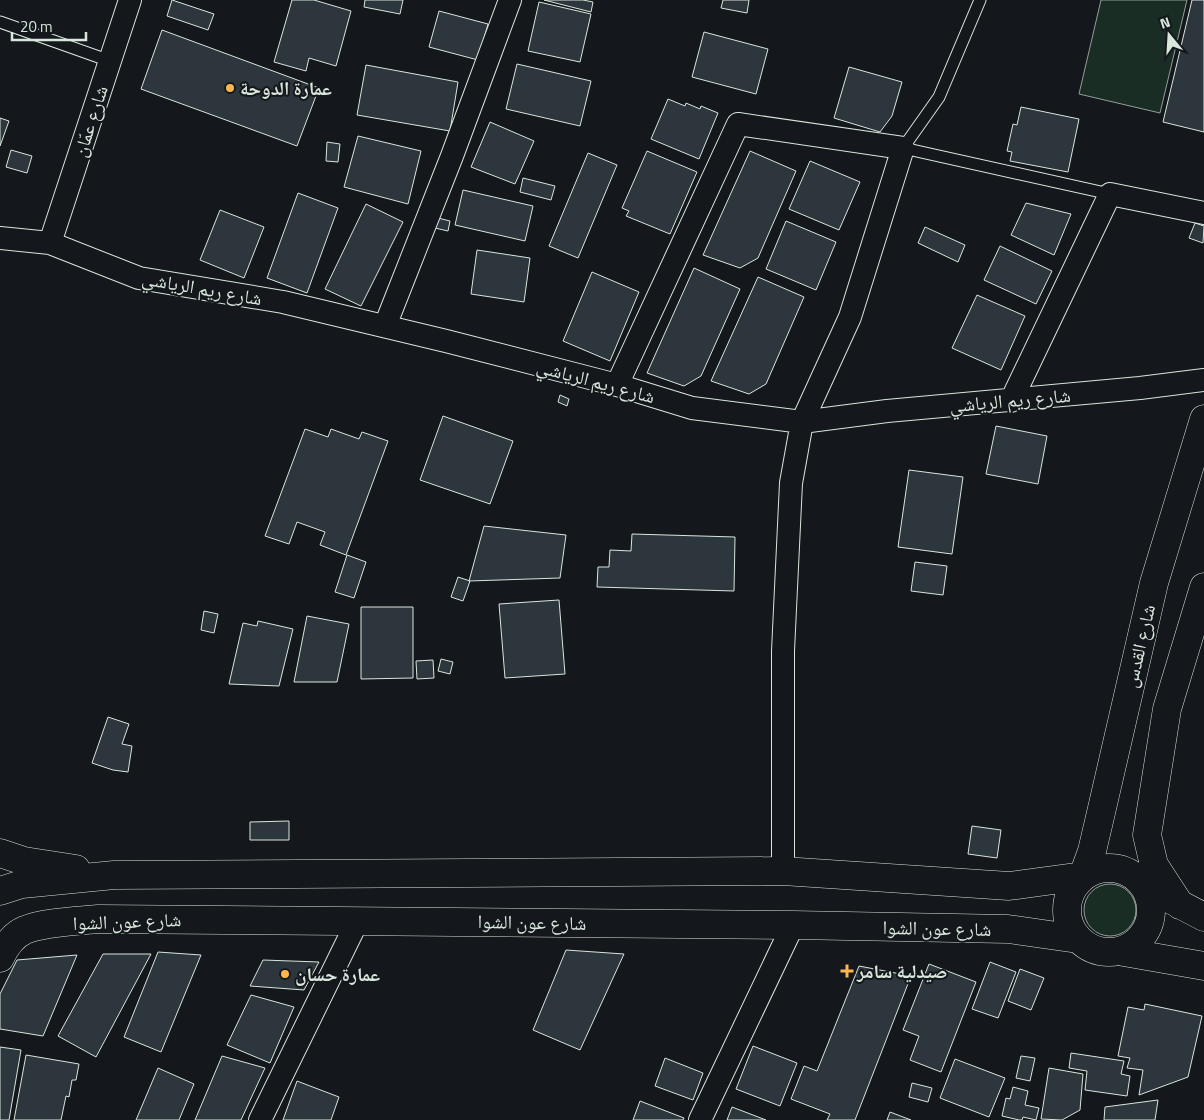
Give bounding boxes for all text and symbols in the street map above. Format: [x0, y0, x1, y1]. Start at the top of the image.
scale bar [12, 10, 86, 42]
north arrow [1144, 10, 1194, 60]
text: N [1157, 11, 1173, 34]
text: 20 m [20, 15, 53, 38]
place label: عمارة الدوحة [240, 73, 332, 102]
street label: شارع عمّان [64, 81, 115, 160]
marker: عمارة الدوحة [224, 82, 236, 94]
street label: شارع ريم الرياشي [139, 263, 264, 314]
street label: شارع ريم الرياشي [533, 351, 659, 412]
street label: شارع ريم الرياشي [948, 380, 1072, 421]
street label: شارع القدس [1115, 601, 1162, 690]
street label: شارع عون الشوا [72, 904, 182, 937]
street label: شارع عون الشوا [477, 906, 587, 937]
street label: شارع عون الشوا [882, 912, 992, 943]
place label: صيدلية سامر [856, 956, 947, 985]
place label: عمارة حسان [295, 959, 380, 988]
marker: صيدلية سامر [841, 965, 853, 977]
marker: عمارة حسان [279, 968, 291, 980]

